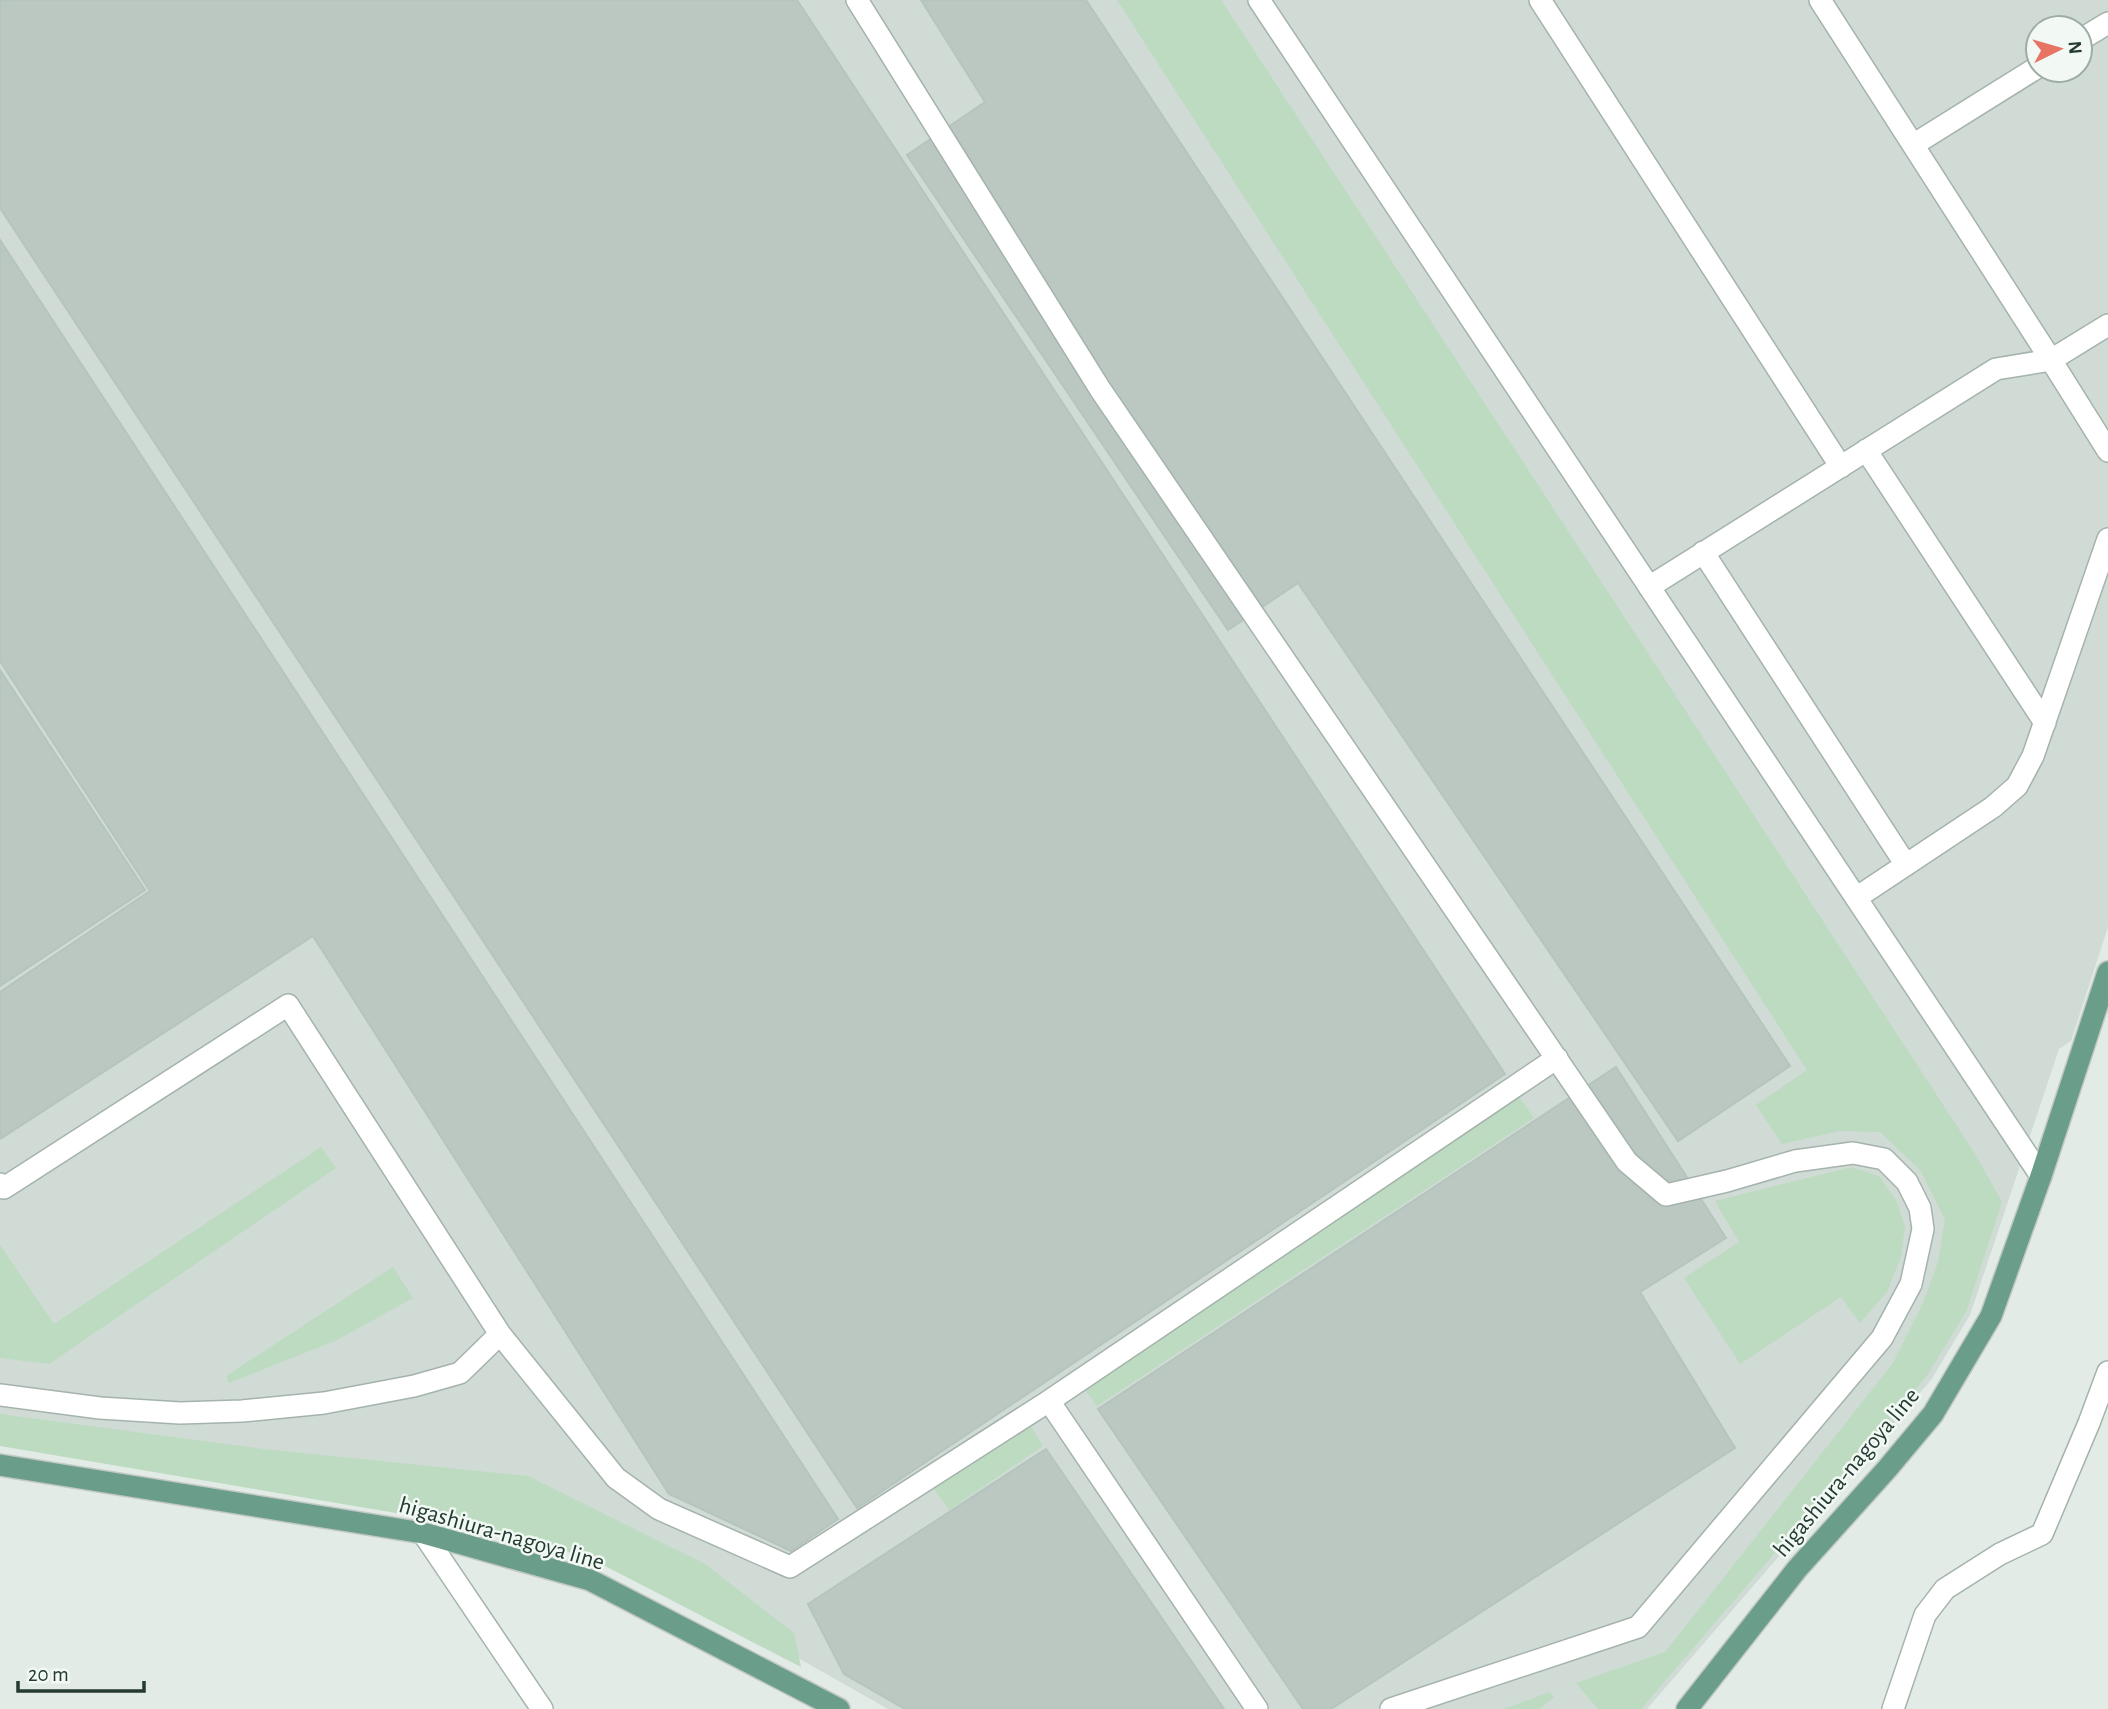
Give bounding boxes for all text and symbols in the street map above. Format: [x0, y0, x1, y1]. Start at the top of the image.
north arrow [2024, 14, 2094, 84]
text: N [2064, 40, 2084, 55]
street label: higashiura-nagoya line [1769, 1384, 1924, 1562]
street label: higashiura-nagoya line [396, 1493, 607, 1575]
scale bar [18, 1650, 144, 1694]
text: 20 m [28, 1664, 69, 1685]

